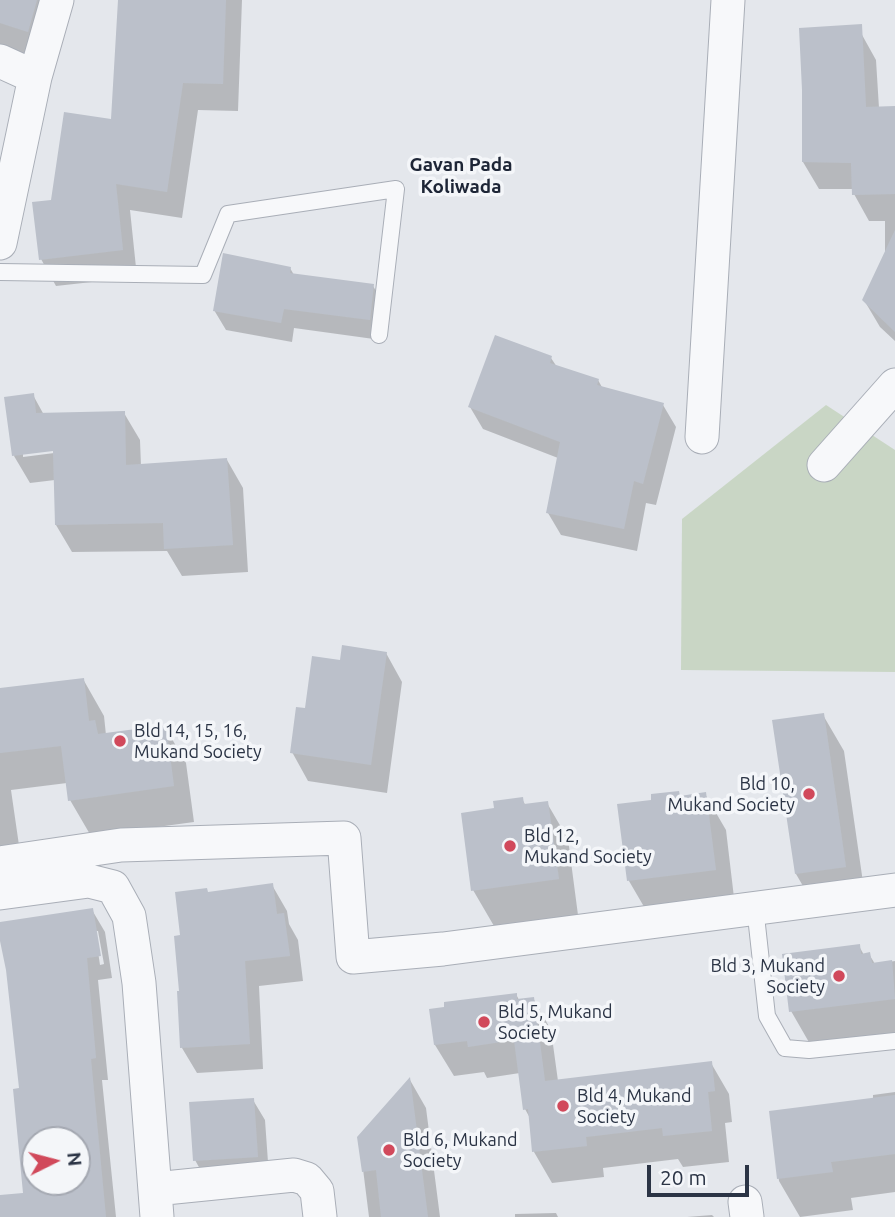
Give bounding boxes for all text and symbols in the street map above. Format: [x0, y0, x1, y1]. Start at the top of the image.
district label: Gavan Pada Koliwada [410, 154, 512, 198]
place label: Bld 14, 15, 16, Mukand Society [134, 720, 262, 762]
marker: Bld 14, 15, 16, Mukand Society [112, 733, 128, 749]
place label: Bld 10, Mukand Society [667, 773, 795, 816]
marker: Bld 10, Mukand Society [801, 786, 817, 802]
place label: Bld 12, Mukand Society [524, 825, 652, 868]
marker: Bld 12, Mukand Society [502, 838, 518, 854]
place label: Bld 3, Mukand Society [710, 955, 825, 998]
marker: Bld 3, Mukand Society [831, 968, 847, 984]
place label: Bld 5, Mukand Society [498, 1001, 613, 1044]
marker: Bld 5, Mukand Society [476, 1014, 492, 1030]
place label: Bld 4, Mukand Society [577, 1085, 692, 1128]
marker: Bld 4, Mukand Society [555, 1098, 571, 1114]
north arrow [21, 1126, 91, 1196]
place label: Bld 6, Mukand Society [403, 1129, 518, 1172]
marker: Bld 6, Mukand Society [381, 1142, 397, 1158]
scale bar [650, 1150, 752, 1194]
text: N [63, 1151, 87, 1167]
text: 20 m [660, 1165, 707, 1189]

